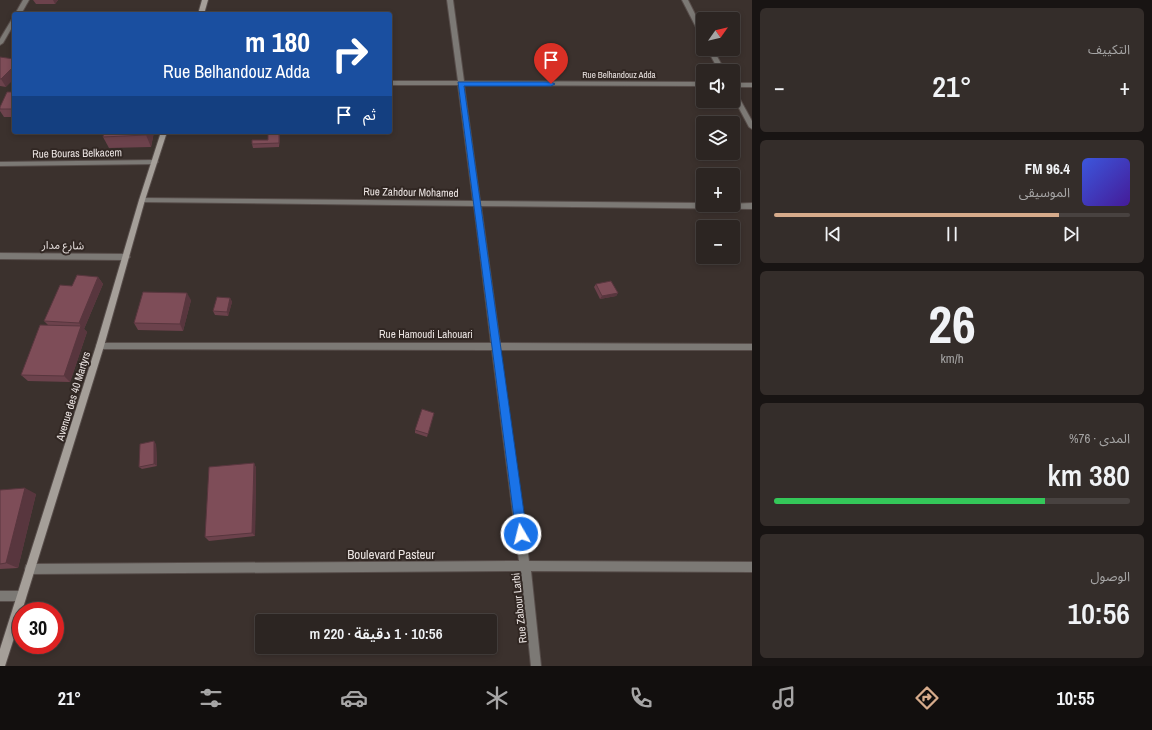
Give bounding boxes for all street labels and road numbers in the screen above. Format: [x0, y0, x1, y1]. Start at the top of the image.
street label: Rue Belhandouz Adda [582, 69, 656, 81]
street label: Rue Bouras Belkacem [32, 145, 122, 161]
street label: Rue Zahdour Mohamed [363, 184, 459, 200]
street label: شارع مدار [41, 238, 85, 253]
street label: Rue Hamoudi Lahouari [379, 327, 473, 341]
street label: Avenue des 40 Martyrs [52, 349, 93, 443]
street label: Boulevard Pasteur [347, 546, 435, 563]
street label: Rue Zabour Larbi [508, 572, 530, 644]

